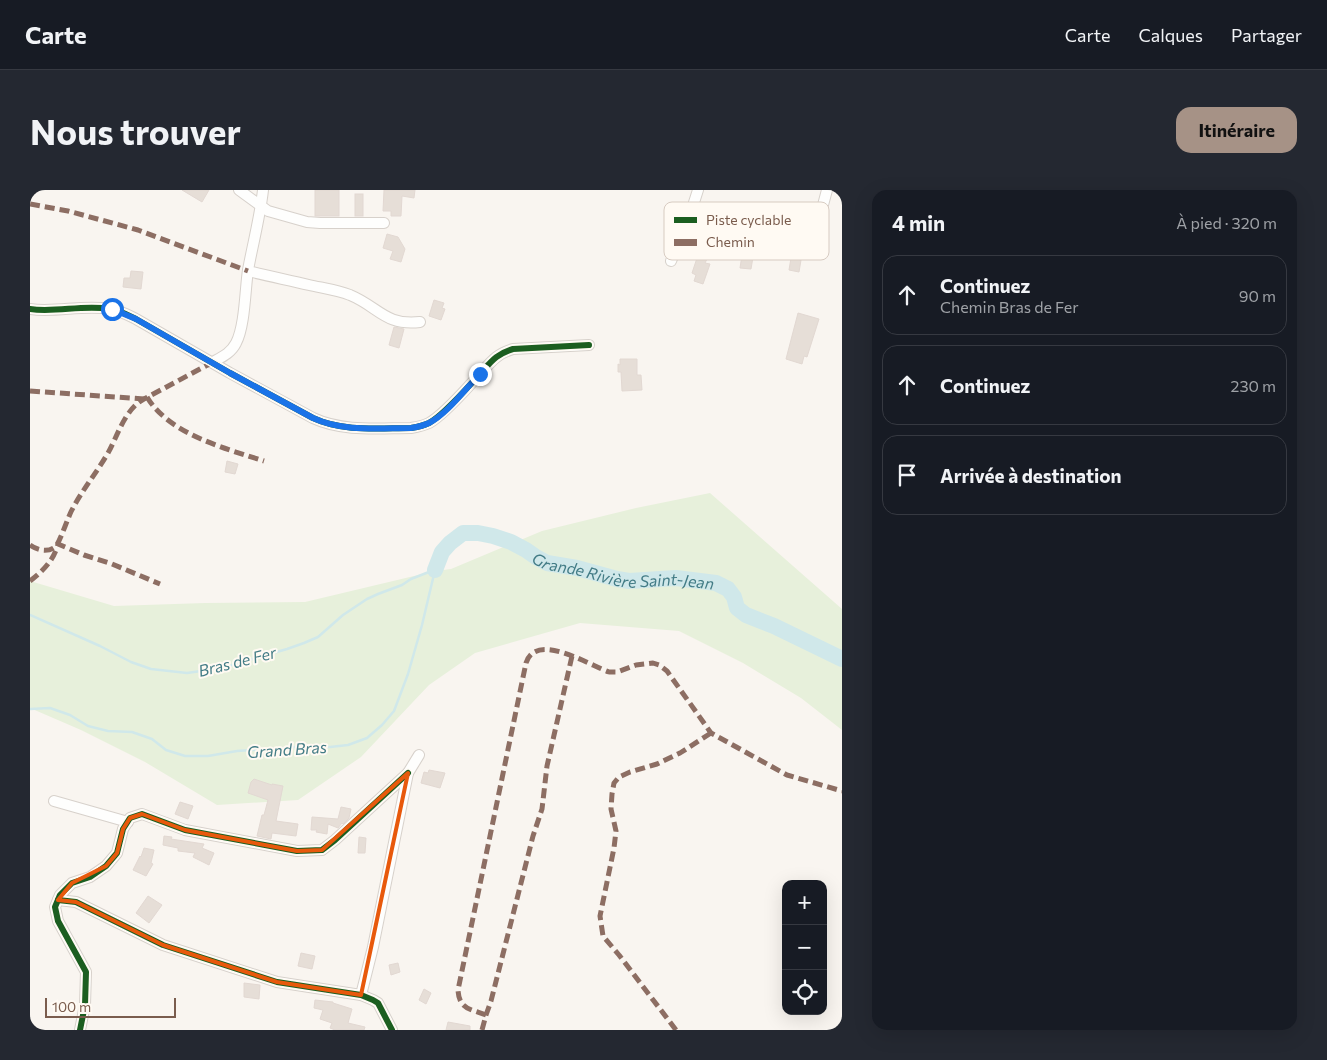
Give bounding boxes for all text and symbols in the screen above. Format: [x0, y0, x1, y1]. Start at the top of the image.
text: Carte [25, 20, 87, 49]
text: Carte [1065, 24, 1110, 46]
text: Calques [1138, 24, 1203, 46]
text: Partager [1231, 24, 1302, 46]
button: Itinéraire [1176, 107, 1297, 153]
text: Nous trouver [30, 109, 241, 152]
legend [664, 202, 829, 260]
text: 4 min [892, 210, 945, 235]
text: Piste cyclable [706, 211, 791, 228]
text: À pied · 320 m [1176, 213, 1277, 232]
text: Chemin [706, 233, 755, 250]
text: Continuez [940, 274, 1030, 297]
icon: ahead [893, 281, 921, 309]
text: 90 m [1239, 286, 1276, 305]
text: Chemin Bras de Fer [940, 297, 1079, 316]
route start [101, 298, 124, 321]
route end [469, 363, 492, 386]
icon: ahead [893, 371, 921, 399]
text: Continuez [940, 374, 1030, 397]
text: 230 m [1231, 376, 1276, 395]
icon: arrive [893, 461, 921, 489]
text: Arrivée à destination [940, 464, 1122, 487]
water label: Grande Rivière Saint-Jean [529, 547, 715, 592]
water label: Bras de Fer [196, 642, 279, 680]
water label: Grand Bras [246, 737, 328, 761]
map controls [782, 880, 827, 1015]
button: + [782, 880, 827, 925]
button: − [782, 925, 827, 970]
button: locate [782, 970, 827, 1015]
scale bar [45, 995, 176, 1018]
text: 100 m [52, 998, 91, 1015]

